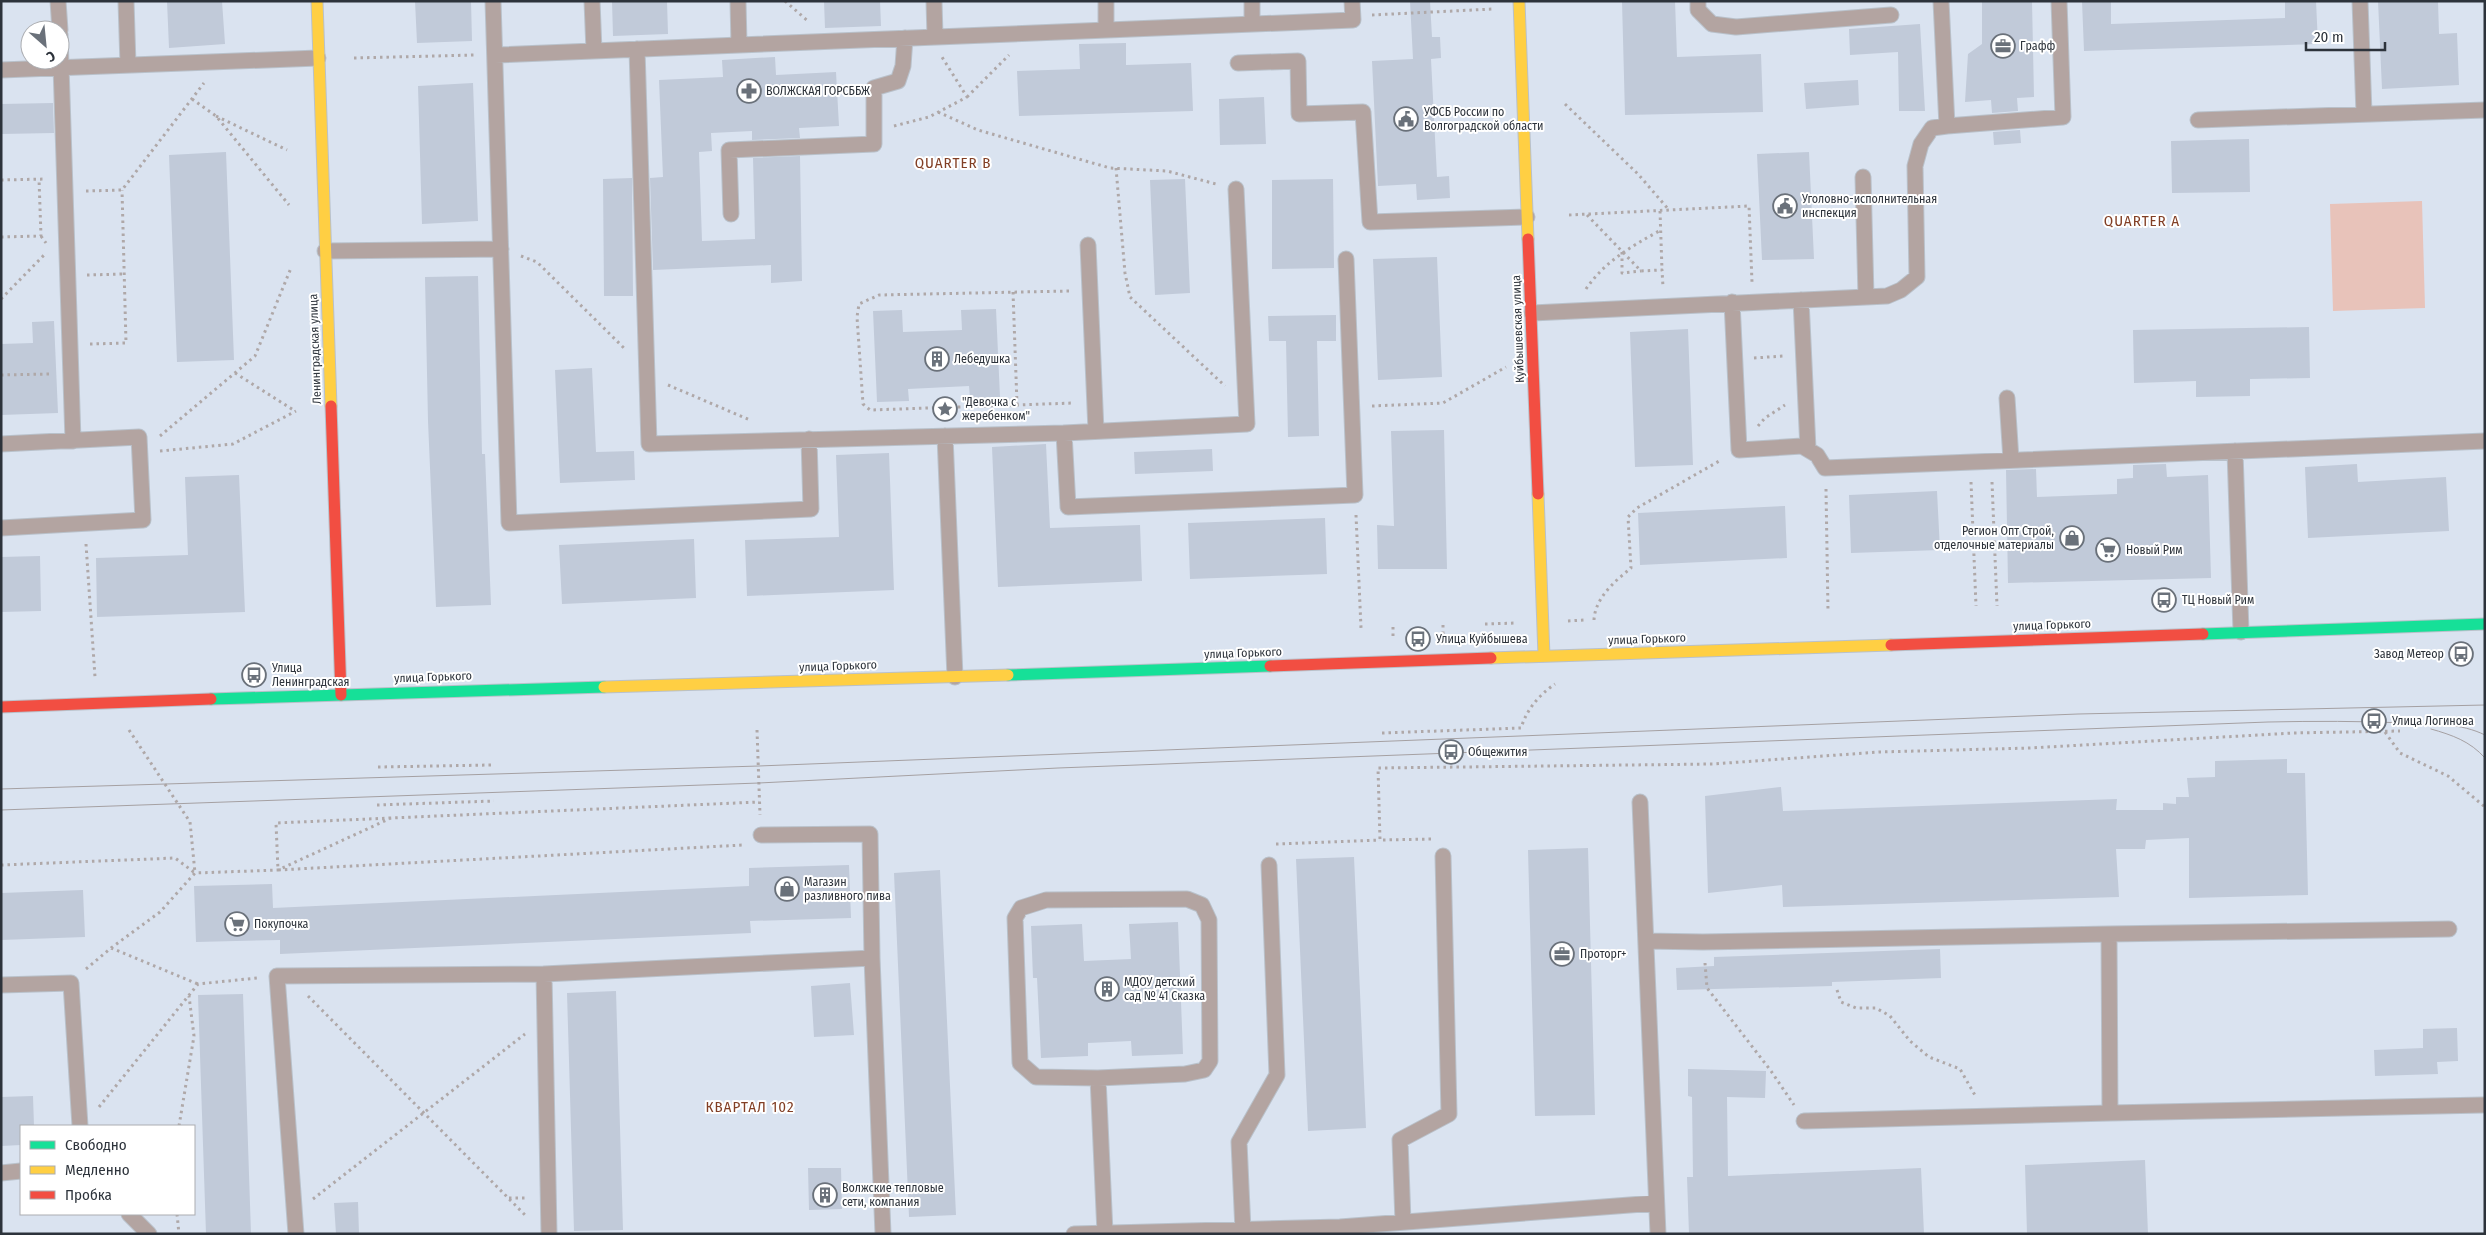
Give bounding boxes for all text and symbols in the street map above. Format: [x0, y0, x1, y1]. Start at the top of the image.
north arrow [20, 20, 70, 70]
scale bar [2306, 20, 2385, 52]
text: 20 m [2314, 28, 2344, 46]
office icon: Графф [1990, 33, 2016, 59]
place label: Графф [2020, 39, 2055, 53]
text: С [43, 47, 58, 66]
pharmacy icon: ВОЛЖСКАЯ ГОРСББЖ [736, 78, 762, 104]
place label: ВОЛЖСКАЯ ГОРСББЖ [766, 84, 870, 98]
place label: УФСБ России по Волгоградской области [1423, 105, 1544, 133]
public building icon: УФСБ России по Волгоградской области [1393, 106, 1419, 132]
district label: QUARTER B [915, 154, 991, 172]
place label: Уголовно-исполнительная инспекция [1801, 192, 1937, 220]
public building icon: Уголовно-исполнительная инспекция [1772, 193, 1798, 219]
district label: QUARTER A [2104, 212, 2180, 230]
street label: Куйбышевская улица [1509, 275, 1527, 383]
street label: Ленинградская улица [306, 294, 324, 404]
building icon: Лебедушка [924, 346, 950, 372]
place label: Лебедушка [954, 352, 1010, 366]
place label: "Девочка с жеребенком" [962, 395, 1030, 423]
place icon: "Девочка с жеребенком" [932, 396, 958, 422]
place label: Регион Опт Строй, отделочные материалы [1934, 524, 2054, 552]
shop icon: Регион Опт Строй, отделочные материалы [2059, 525, 2085, 551]
supermarket icon: Новый Рим [2095, 537, 2121, 563]
place label: Новый Рим [2126, 543, 2183, 557]
bus stop icon: ТЦ Новый Рим [2151, 587, 2177, 613]
place label: ТЦ Новый Рим [2182, 593, 2254, 607]
street label: улица Горького [2013, 617, 2091, 633]
bus stop icon: Улица Куйбышева [1405, 626, 1431, 652]
street label: улица Горького [1608, 631, 1686, 647]
place label: Улица Куйбышева [1435, 632, 1528, 646]
bus stop icon: Завод Метеор [2448, 641, 2474, 667]
street label: улица Горького [1204, 645, 1282, 661]
place label: Завод Метеор [2374, 647, 2444, 661]
street label: улица Горького [799, 658, 877, 674]
place label: Улица Ленинградская [271, 661, 349, 689]
bus stop icon: Улица Ленинградская [241, 662, 267, 688]
street label: улица Горького [394, 669, 472, 685]
bus stop icon: Улица Логинова [2361, 708, 2387, 734]
place label: Улица Логинова [2391, 714, 2474, 728]
bus stop icon: Общежития [1438, 739, 1464, 765]
place label: Общежития [1468, 745, 1528, 759]
place label: Магазин разливного пива [804, 875, 891, 903]
shop icon: Магазин разливного пива [774, 876, 800, 902]
supermarket icon: Покупочка [224, 911, 250, 937]
place label: Покупочка [254, 917, 309, 931]
office icon: Проторг+ [1549, 941, 1575, 967]
place label: Проторг+ [1580, 947, 1627, 961]
place label: МДОУ детский сад № 41 Сказка [1124, 975, 1205, 1003]
building icon: МДОУ детский сад № 41 Сказка [1094, 976, 1120, 1002]
district label: КВАРТАЛ 102 [705, 1098, 795, 1116]
legend [20, 1125, 195, 1215]
text: Свободно [65, 1136, 127, 1154]
text: Медленно [65, 1161, 130, 1179]
place label: Волжские тепловые сети, компания [842, 1181, 944, 1209]
building icon: Волжские тепловые сети, компания [812, 1182, 838, 1208]
text: Пробка [65, 1186, 112, 1204]

